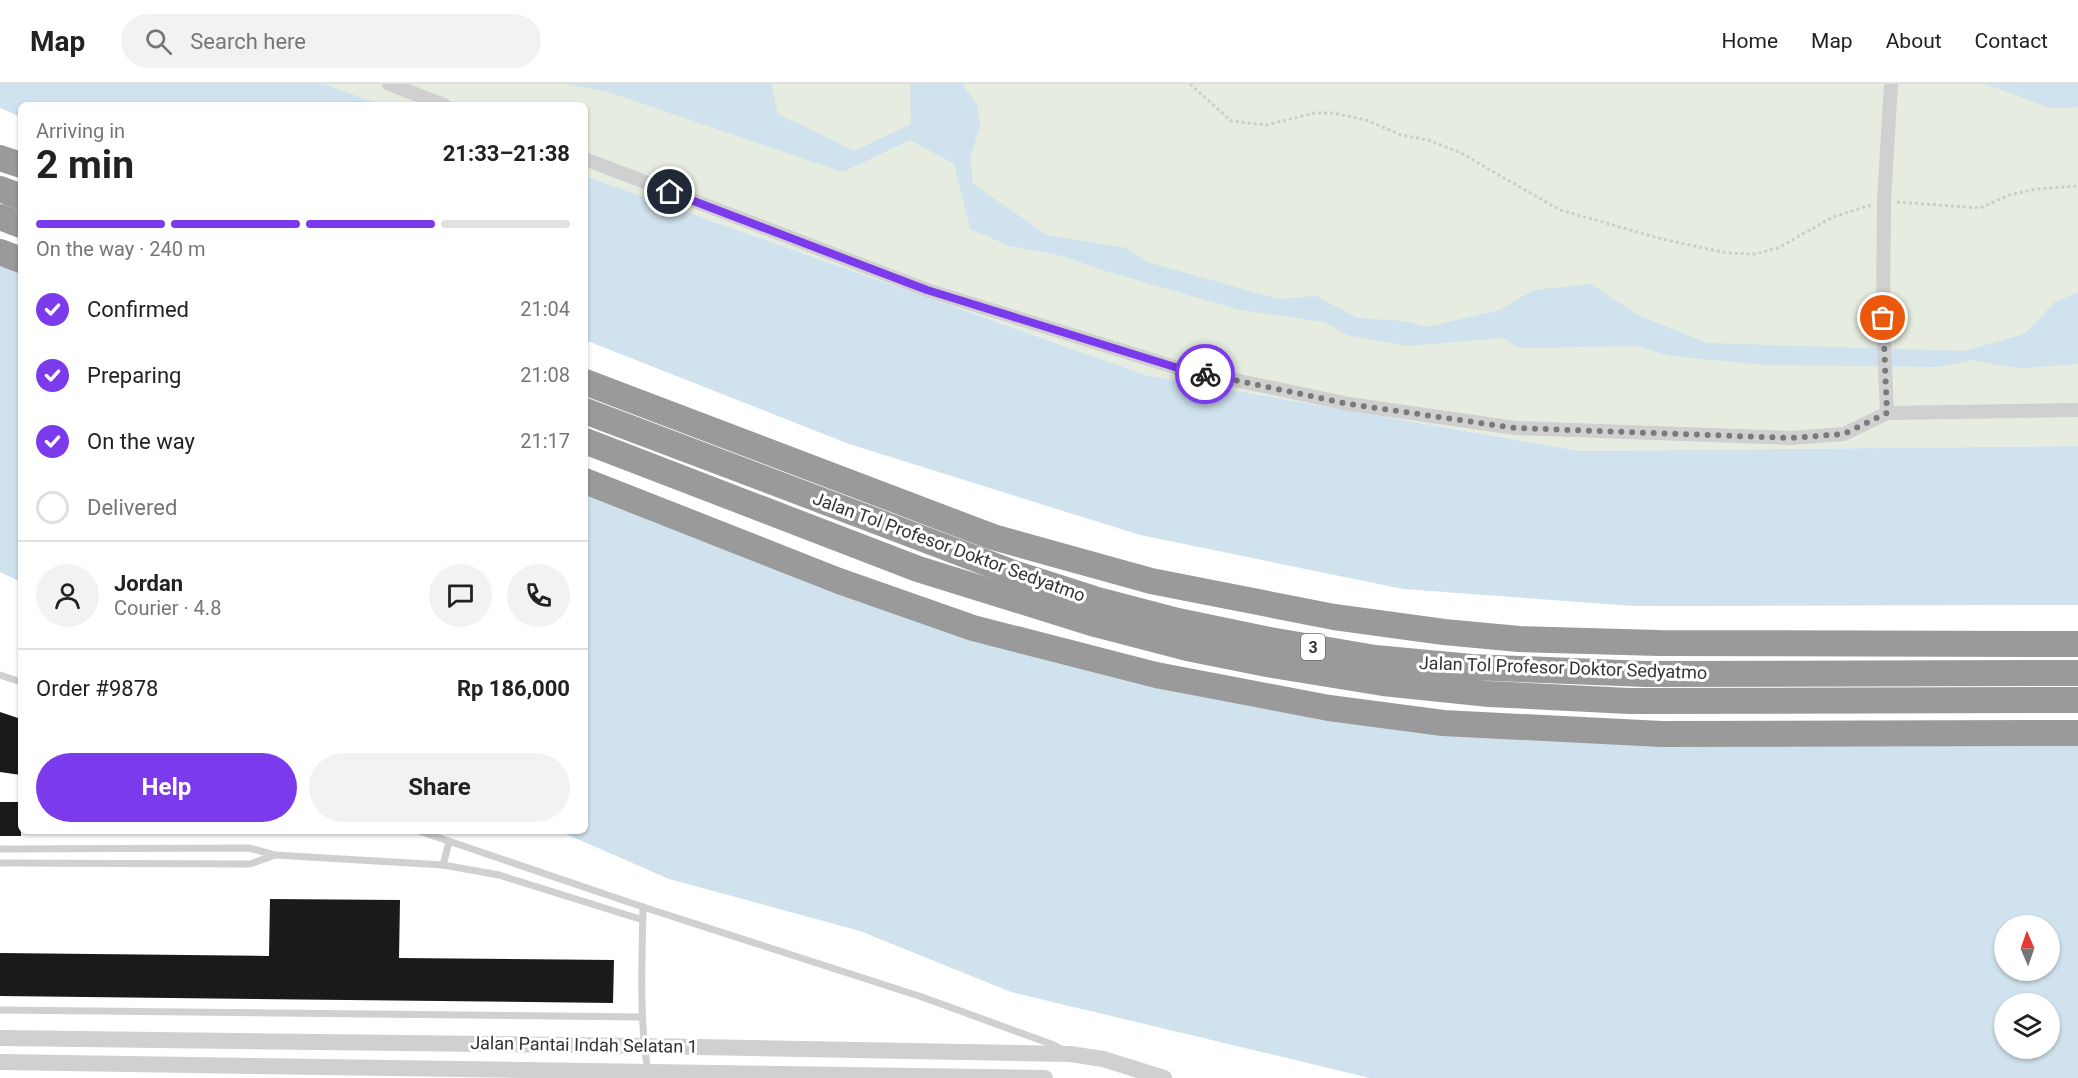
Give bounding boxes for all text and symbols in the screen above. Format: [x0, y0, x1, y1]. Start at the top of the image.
search box [121, 14, 541, 68]
text: Map [30, 25, 85, 58]
icon: search [142, 25, 175, 58]
text: Search here [190, 29, 306, 54]
text: Home [1722, 29, 1778, 53]
text: Map [1811, 29, 1853, 53]
text: About [1886, 29, 1942, 53]
text: Contact [1975, 29, 2048, 53]
text: Arriving in [36, 119, 125, 143]
text: 21:33–21:38 [443, 141, 570, 166]
text: 2 min [36, 142, 134, 188]
pin [644, 166, 695, 217]
icon: home [653, 175, 686, 208]
text: On the way · 240 m [36, 237, 205, 261]
pin [1857, 292, 1908, 343]
icon: check [36, 293, 69, 326]
text: Confirmed [87, 297, 189, 322]
text: 21:04 [520, 297, 570, 321]
icon: bag [1866, 301, 1899, 334]
courier [1175, 344, 1235, 404]
icon: bike [1189, 358, 1222, 391]
icon: check [36, 359, 69, 392]
text: Preparing [87, 363, 181, 388]
text: 21:08 [520, 363, 570, 387]
icon: check [36, 425, 69, 458]
text: On the way [87, 429, 195, 454]
text: 21:17 [520, 429, 570, 453]
street label: Jalan Tol Profesor Doktor Sedyatmo [810, 487, 1088, 606]
text: Delivered [87, 495, 177, 520]
button: person [36, 564, 99, 627]
button: chat [429, 564, 492, 627]
button: phone [507, 564, 570, 627]
text: Jordan [114, 571, 183, 596]
text: Courier · 4.8 [114, 596, 221, 620]
road number: 3 [1301, 634, 1325, 660]
street label: Jalan Tol Profesor Doktor Sedyatmo [1419, 652, 1708, 683]
text: Order #9878 [36, 676, 158, 701]
text: Rp 186,000 [457, 676, 570, 701]
button: Help [36, 753, 297, 822]
button: Share [309, 753, 570, 822]
north arrow [1994, 915, 2060, 981]
map controls [1994, 915, 2060, 1059]
button: layers [1994, 993, 2060, 1059]
street label: Jalan Pantai Indah Selatan 1 [470, 1032, 698, 1057]

